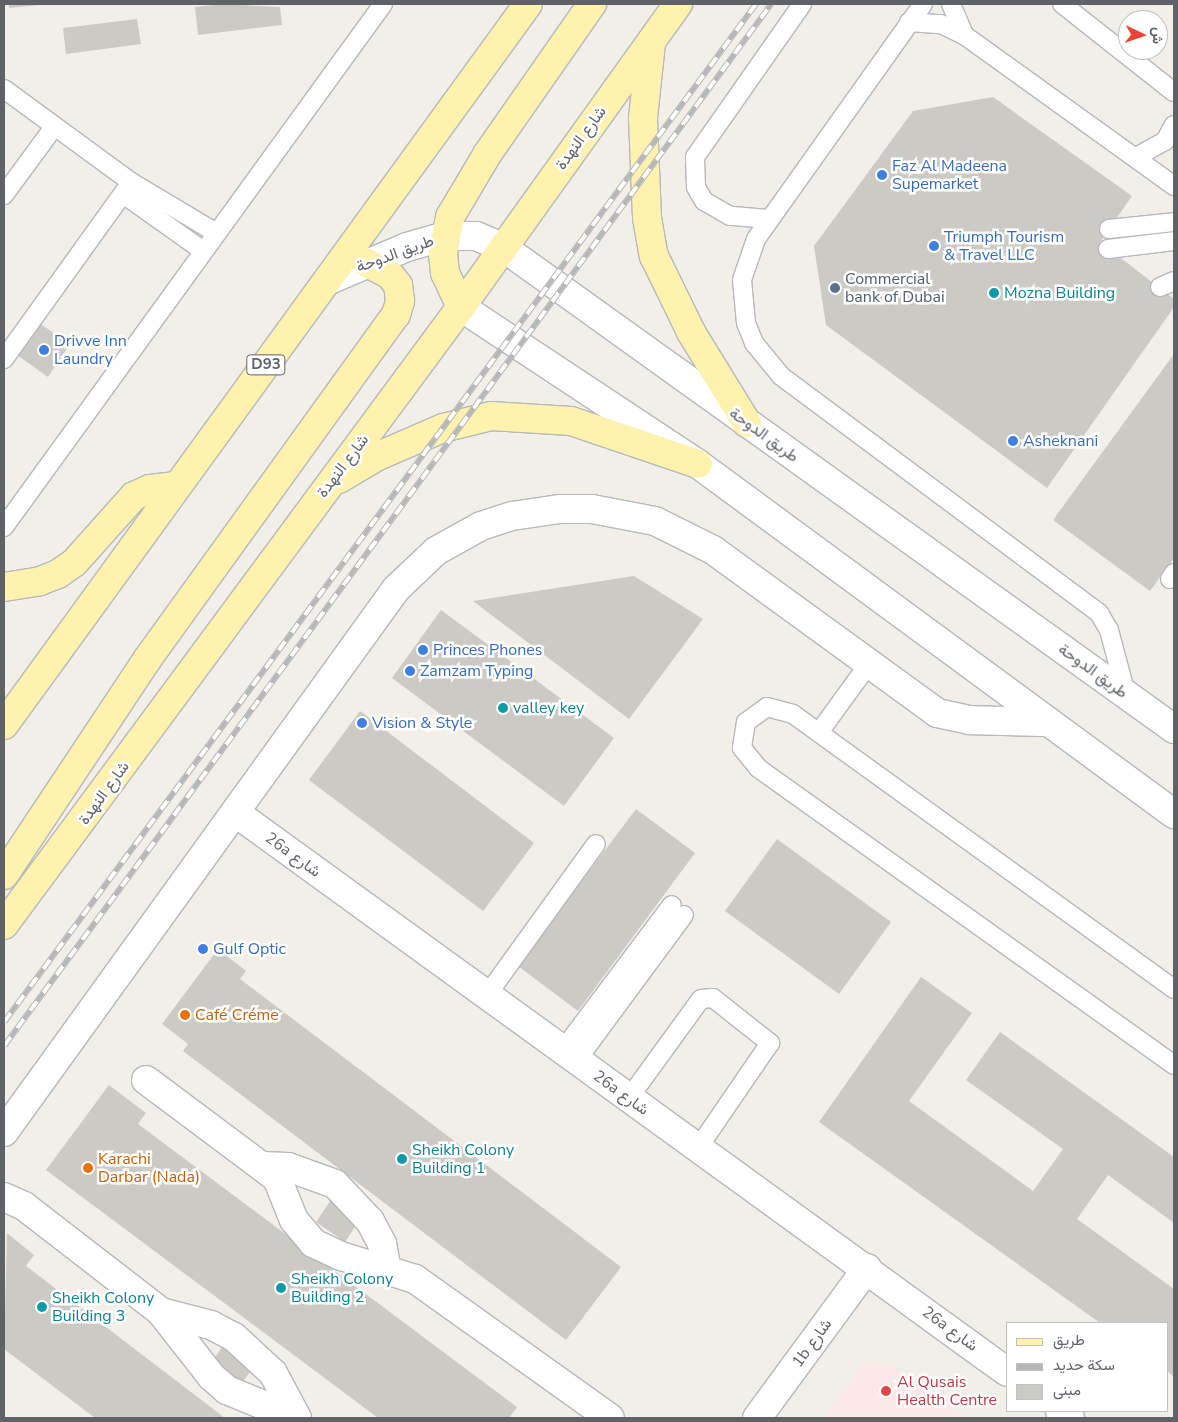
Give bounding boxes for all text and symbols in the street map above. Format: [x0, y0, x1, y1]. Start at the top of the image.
north arrow [1118, 10, 1168, 60]
text: ش [1148, 27, 1167, 45]
street label: شارع النهدة [552, 102, 610, 174]
place label: Faz Al Madeena Supemarket [892, 156, 1007, 194]
marker: Faz Al Madeena Supemarket [876, 169, 888, 181]
place label: Triumph Tourism & Travel LLC [944, 227, 1064, 265]
street label: طريق الدوحة [354, 231, 436, 277]
marker: Triumph Tourism & Travel LLC [928, 240, 940, 252]
place label: Commercial bank of Dubai [845, 269, 945, 307]
marker: Commercial bank of Dubai [829, 282, 841, 294]
place label: Mozna Building [1004, 283, 1115, 303]
marker: Mozna Building [988, 287, 1000, 299]
place label: Drivve Inn Laundry [54, 331, 127, 369]
marker: Drivve Inn Laundry [38, 344, 50, 356]
road number: D93 [246, 352, 286, 378]
street label: طريق الدوحة [726, 403, 802, 467]
street label: شارع النهدة [313, 431, 373, 501]
place label: Asheknani [1023, 431, 1098, 451]
marker: Asheknani [1007, 435, 1019, 447]
street label: طريق الدوحة [1055, 639, 1131, 703]
place label: Princes Phones [433, 640, 542, 660]
marker: Princes Phones [417, 644, 429, 656]
place label: Zamzam Typing [420, 661, 533, 681]
marker: Zamzam Typing [404, 665, 416, 677]
place label: valley key [513, 698, 584, 718]
marker: valley key [497, 702, 509, 714]
place label: Vision & Style [372, 713, 472, 733]
marker: Vision & Style [356, 717, 368, 729]
street label: شارع النهدة [75, 757, 133, 829]
street label: 26a شارع [261, 828, 325, 882]
place label: Gulf Optic [213, 939, 286, 959]
marker: Gulf Optic [197, 943, 209, 955]
place label: Café Créme [195, 1005, 279, 1025]
marker: Café Créme [179, 1009, 191, 1021]
street label: 26a شارع [589, 1066, 653, 1120]
place label: Sheikh Colony Building 1 [412, 1140, 514, 1178]
place label: Karachi Darbar (Nada) [98, 1149, 200, 1187]
marker: Sheikh Colony Building 1 [396, 1153, 408, 1165]
marker: Karachi Darbar (Nada) [82, 1162, 94, 1174]
place label: Sheikh Colony Building 2 [291, 1269, 393, 1307]
marker: Sheikh Colony Building 2 [275, 1282, 287, 1294]
place label: Sheikh Colony Building 3 [52, 1288, 154, 1326]
marker: Sheikh Colony Building 3 [36, 1301, 48, 1313]
street label: 26a شارع [918, 1302, 982, 1356]
street label: 1b شارع [788, 1315, 836, 1371]
legend [1006, 1322, 1168, 1412]
text: طريق [1053, 1330, 1085, 1350]
text: سكة حديد [1053, 1355, 1115, 1375]
place label: Al Qusais Health Centre [897, 1372, 997, 1410]
text: مبنى [1053, 1380, 1081, 1400]
marker: Al Qusais Health Centre [879, 1384, 893, 1398]

